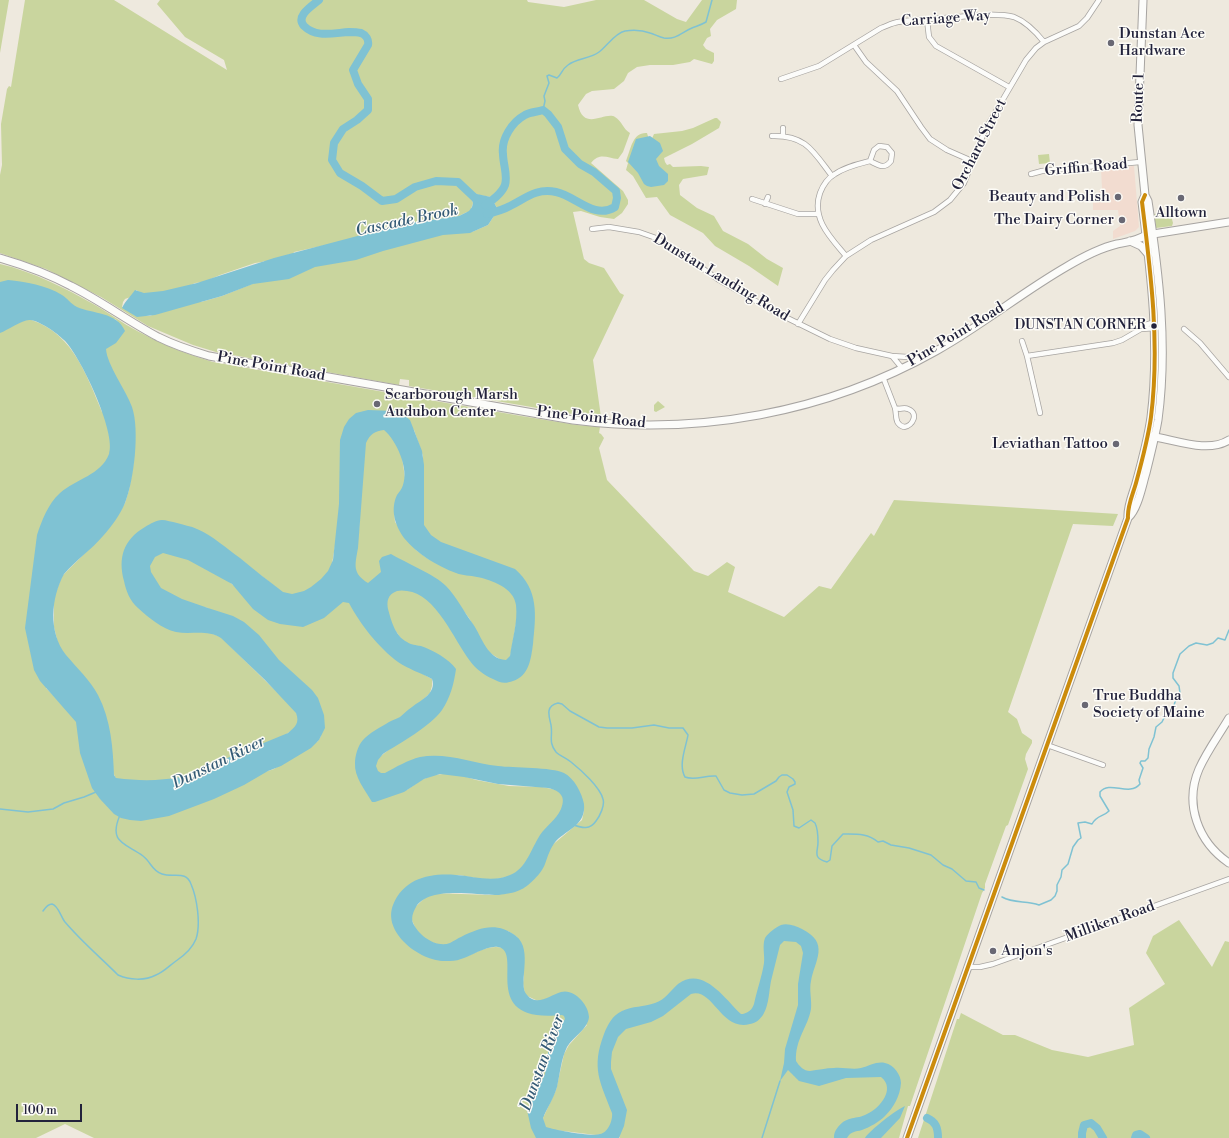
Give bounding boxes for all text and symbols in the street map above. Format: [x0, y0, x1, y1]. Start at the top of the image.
street label: Carriage Way [901, 7, 991, 31]
place label: Dunstan Ace Hardware [1119, 25, 1205, 60]
marker: Dunstan Ace Hardware [1106, 38, 1116, 48]
street label: Route 1 [1129, 73, 1149, 123]
street label: Orchard Street [949, 96, 1011, 194]
street label: Griffin Road [1044, 155, 1128, 181]
place label: Beauty and Polish [989, 188, 1110, 206]
marker: Beauty and Polish [1113, 192, 1123, 202]
marker: Alltown [1176, 193, 1186, 203]
water label: Cascade Brook [354, 201, 460, 241]
place label: Alltown [1155, 204, 1207, 222]
place label: The Dairy Corner [994, 211, 1114, 229]
marker: The Dairy Corner [1117, 215, 1127, 225]
street label: Dunstan Landing Road [650, 230, 792, 326]
street label: Pine Point Road [904, 299, 1008, 371]
place label: DUNSTAN CORNER [1015, 318, 1146, 334]
marker: DUNSTAN CORNER [1149, 321, 1159, 331]
street label: Pine Point Road [215, 349, 327, 385]
place label: Scarborough Marsh Audubon Center [385, 386, 518, 421]
marker: Scarborough Marsh Audubon Center [372, 399, 382, 409]
street label: Pine Point Road [536, 403, 646, 433]
place label: Leviathan Tattoo [992, 435, 1108, 453]
marker: Leviathan Tattoo [1111, 439, 1121, 449]
place label: True Buddha Society of Maine [1093, 687, 1205, 722]
marker: True Buddha Society of Maine [1080, 700, 1090, 710]
water label: Dunstan River [169, 732, 269, 794]
street label: Milliken Road [1063, 897, 1157, 947]
place label: Anjon's [1001, 942, 1052, 960]
marker: Anjon's [988, 946, 998, 956]
water label: Dunstan River [517, 1012, 569, 1114]
scale bar [18, 1096, 84, 1122]
text: 100 m [23, 1103, 57, 1118]

